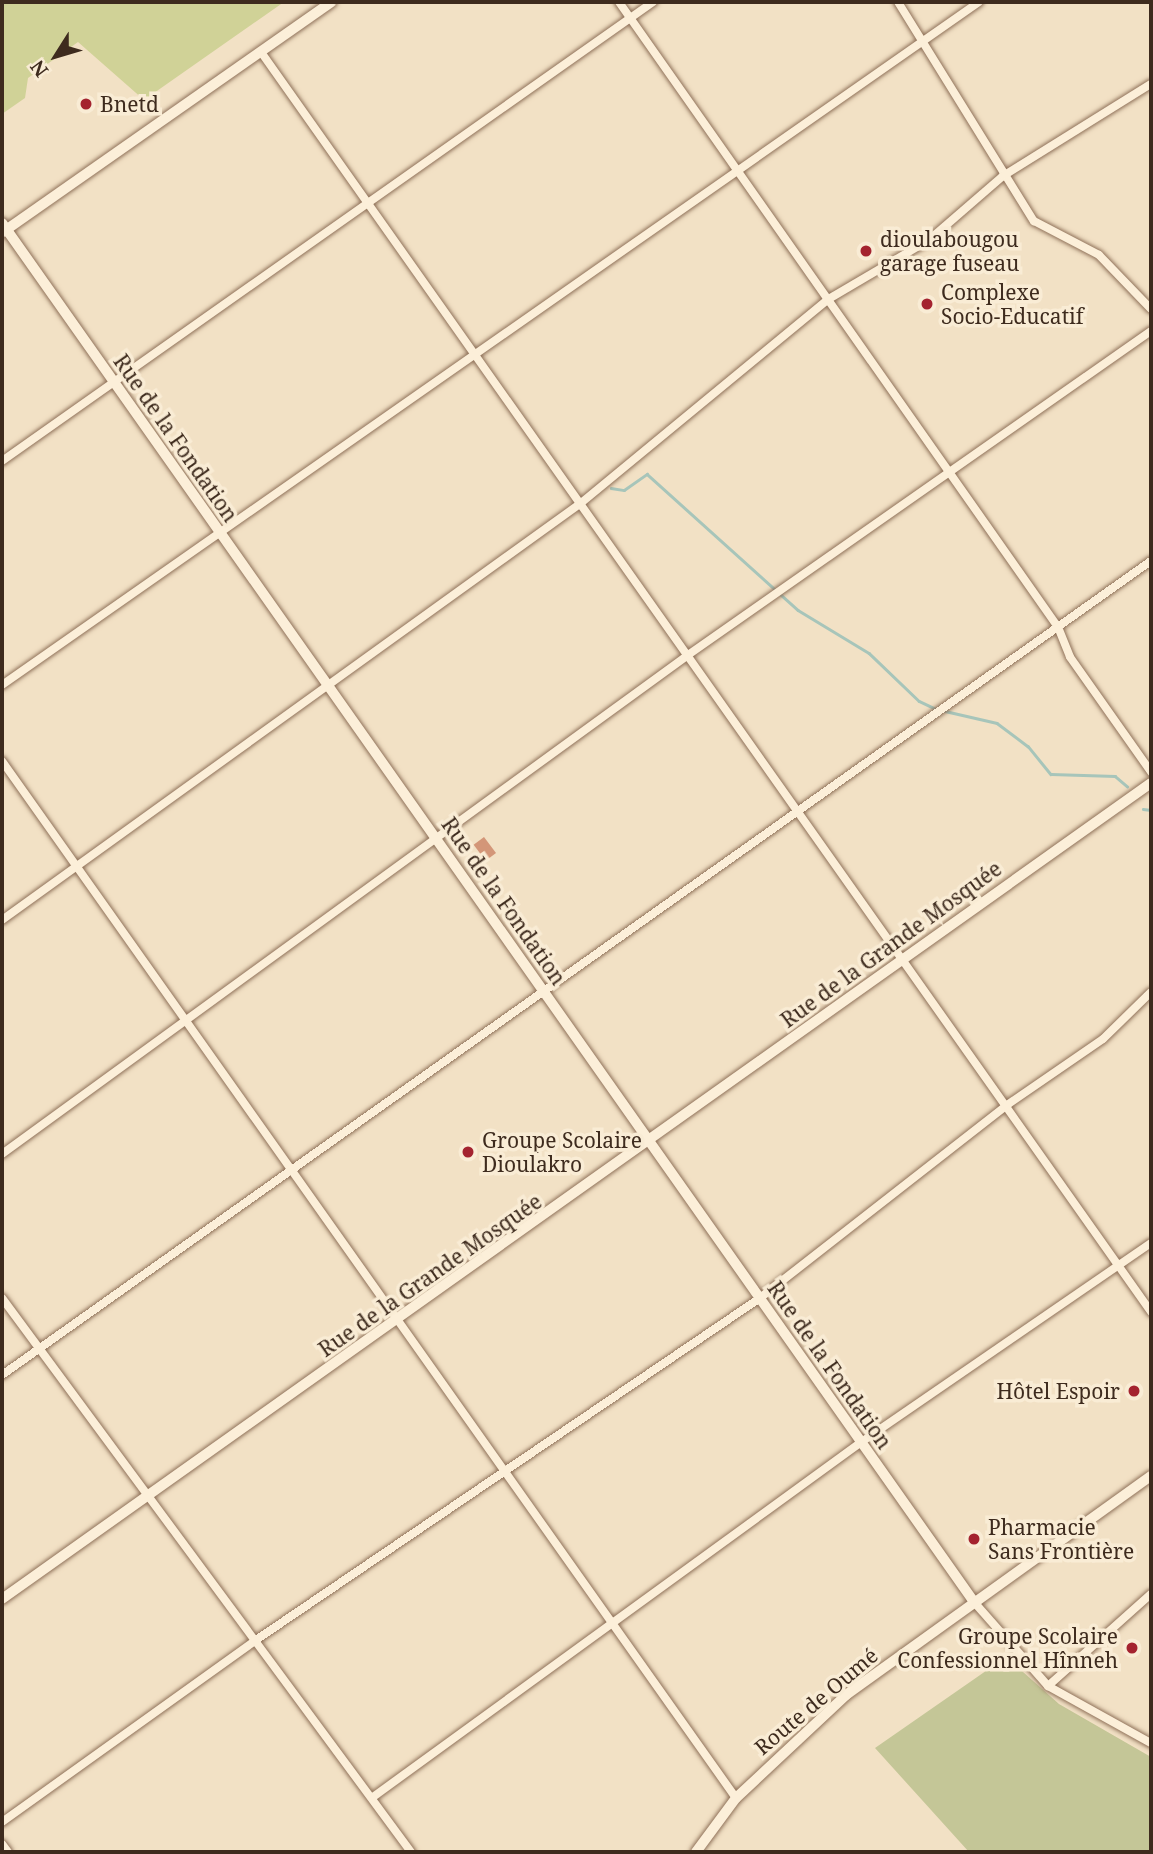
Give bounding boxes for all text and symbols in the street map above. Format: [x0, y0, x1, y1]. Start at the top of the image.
north arrow [21, 21, 91, 91]
text: N [24, 55, 54, 82]
place label: Bnetd [100, 91, 159, 117]
marker: Bnetd [78, 96, 94, 112]
place label: dioulabougou garage fuseau [880, 226, 1019, 276]
marker: dioulabougou garage fuseau [858, 243, 874, 259]
place label: Complexe Socio-Educatif [941, 279, 1084, 329]
marker: Complexe Socio-Educatif [919, 296, 935, 312]
street label: Rue de la Fondation [109, 349, 243, 527]
street label: Rue de la Fondation [437, 812, 571, 990]
street label: Rue de la Grande Mosquée [776, 855, 1006, 1033]
place label: Groupe Scolaire Dioulakro [482, 1127, 642, 1177]
marker: Groupe Scolaire Dioulakro [460, 1144, 476, 1160]
street label: Rue de la Grande Mosquée [314, 1188, 546, 1362]
street label: Rue de la Fondation [763, 1276, 897, 1454]
place label: Hôtel Espoir [996, 1378, 1120, 1404]
marker: Hôtel Espoir [1126, 1383, 1142, 1399]
place label: Pharmacie Sans Frontière [988, 1514, 1134, 1564]
marker: Pharmacie Sans Frontière [966, 1531, 982, 1547]
place label: Groupe Scolaire Confessionnel Hînneh [897, 1623, 1118, 1673]
marker: Groupe Scolaire Confessionnel Hînneh [1124, 1640, 1140, 1656]
street label: Route de Oumé [749, 1642, 883, 1760]

